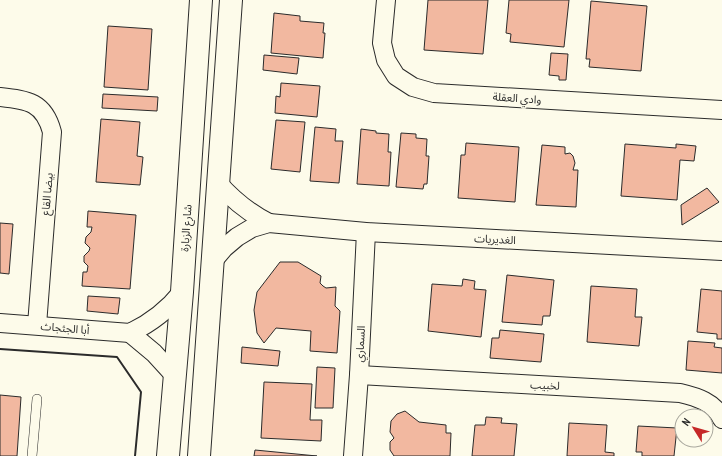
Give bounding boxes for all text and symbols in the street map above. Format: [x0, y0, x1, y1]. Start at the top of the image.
street label: وادي العقلة [492, 89, 542, 109]
street label: بيضا القاع [38, 172, 57, 216]
street label: شارع الزبارة [177, 203, 196, 252]
street label: الغديريات [474, 231, 516, 247]
street label: أبا الجثجاث [40, 319, 90, 337]
street label: السماري [352, 325, 371, 363]
street label: لخبيب [530, 377, 560, 393]
north arrow [674, 408, 714, 448]
text: N [679, 415, 693, 429]

